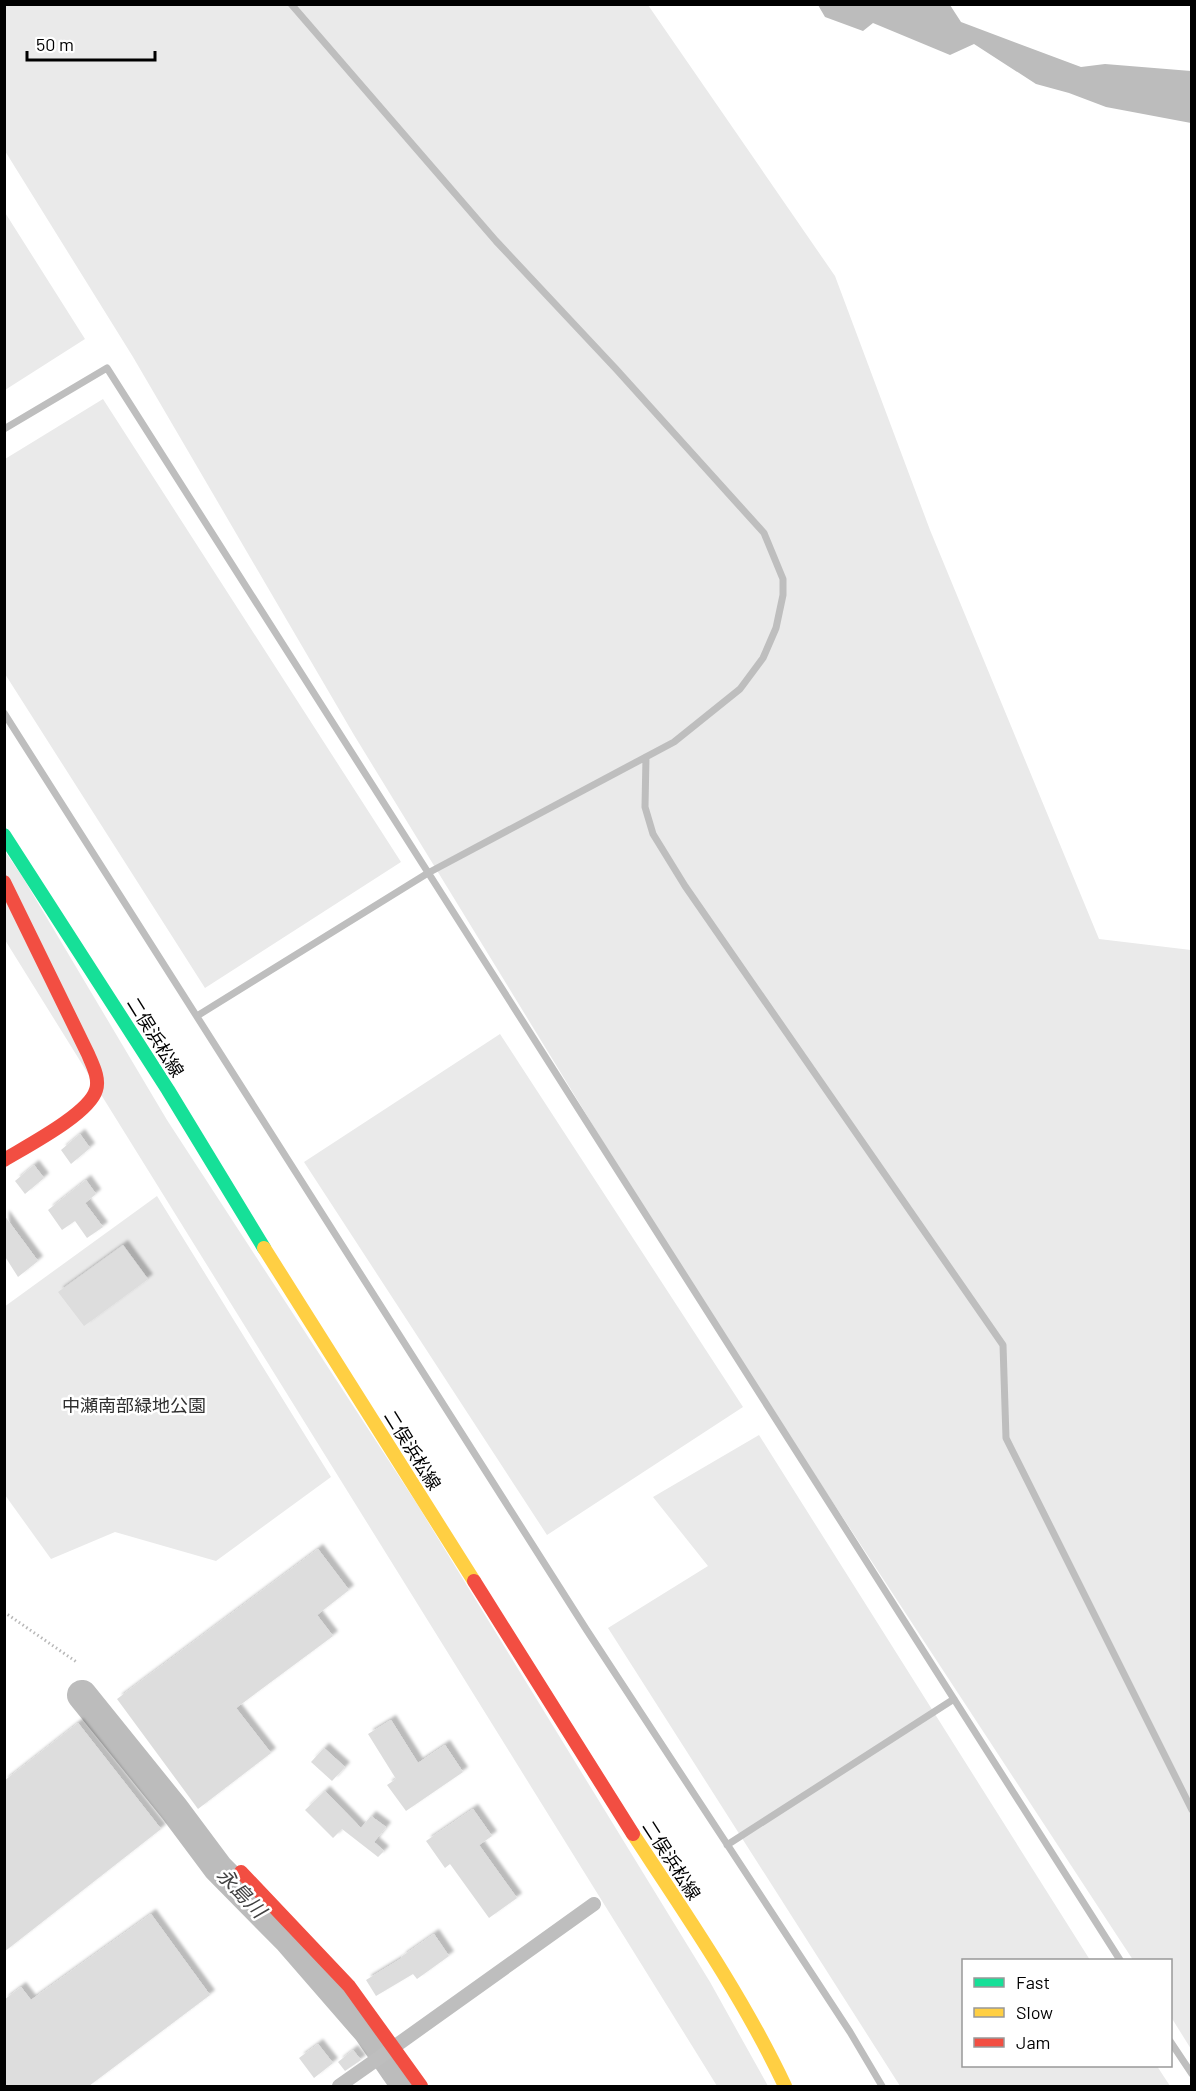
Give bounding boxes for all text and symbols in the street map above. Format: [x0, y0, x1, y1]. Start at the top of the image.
scale bar [27, 24, 154, 62]
text: 50 m [36, 33, 74, 55]
street label: 二俣浜松線 [123, 993, 189, 1081]
park label: 中瀬南部緑地公園 [62, 1394, 206, 1416]
street label: 二俣浜松線 [380, 1406, 446, 1494]
street label: 二俣浜松線 [638, 1816, 706, 1904]
water label: 永島川 [213, 1862, 273, 1923]
legend [962, 1959, 1172, 2067]
text: Fast [1016, 1971, 1050, 1993]
text: Slow [1016, 2001, 1053, 2023]
text: Jam [1016, 2031, 1050, 2053]

